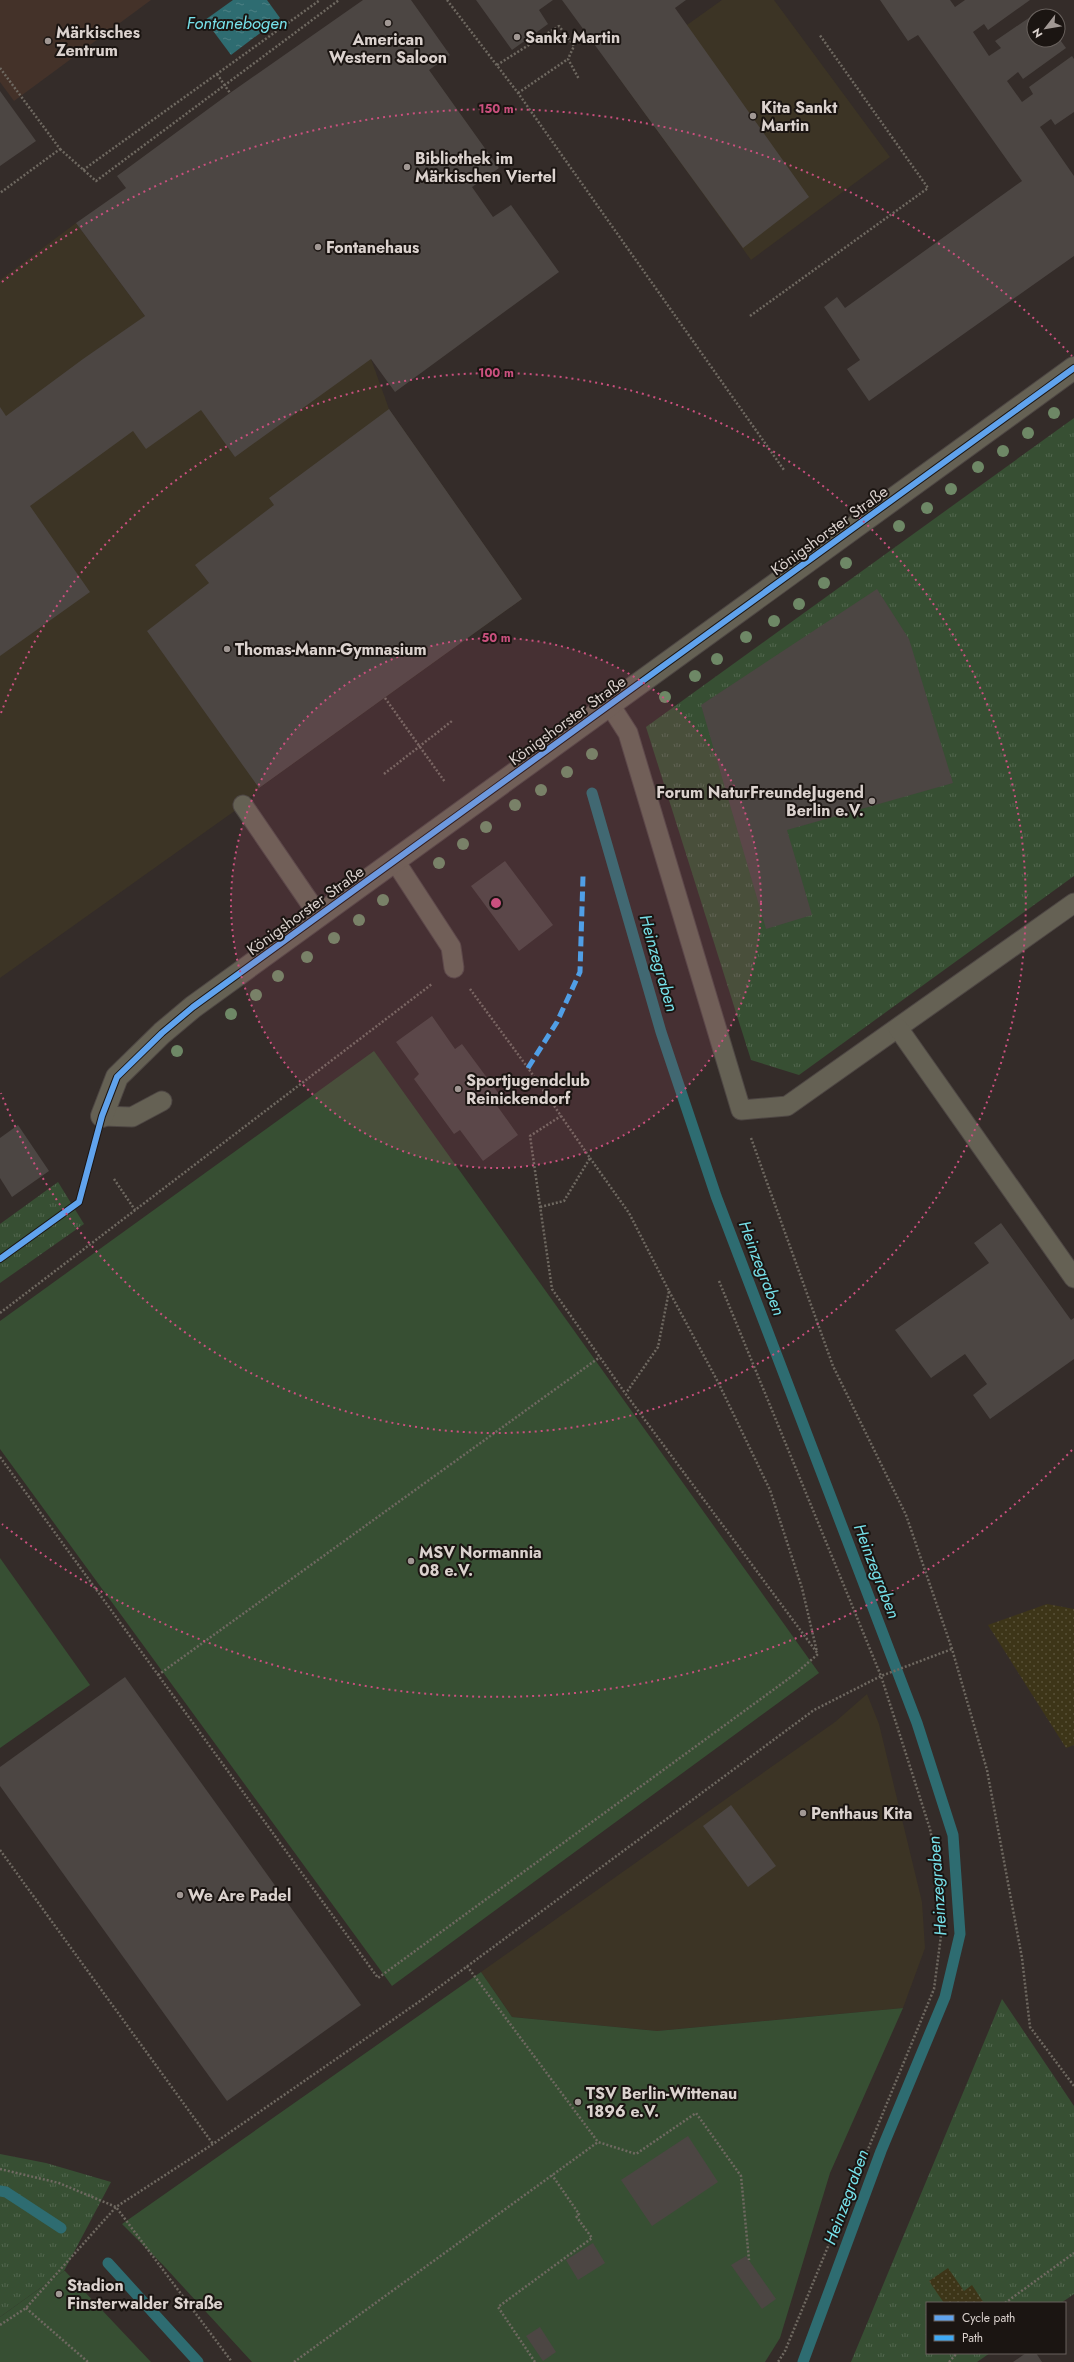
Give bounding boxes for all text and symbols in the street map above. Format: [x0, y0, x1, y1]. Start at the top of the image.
north arrow [1026, 8, 1066, 48]
water label: Fontanebogen [187, 11, 287, 35]
marker: American Western Saloon [383, 18, 393, 28]
place label: Märkisches Zentrum [56, 21, 140, 62]
text: N [1028, 25, 1047, 41]
place label: Sankt Martin [525, 26, 620, 49]
place label: American Western Saloon [329, 28, 447, 69]
marker: Sankt Martin [512, 32, 522, 42]
marker: Märkisches Zentrum [43, 36, 53, 46]
place label: Kita Sankt Martin [761, 96, 838, 137]
text: 150 m [478, 100, 514, 118]
marker: Kita Sankt Martin [748, 111, 758, 121]
place label: Bibliothek im Märkischen Viertel [415, 147, 556, 188]
marker: Bibliothek im Märkischen Viertel [402, 162, 412, 172]
place label: Fontanehaus [326, 236, 419, 259]
marker: Fontanehaus [313, 242, 323, 252]
text: 100 m [478, 364, 514, 382]
street label: Königshorster Straße [766, 480, 893, 581]
text: 50 m [481, 629, 511, 647]
place label: Thomas-Mann-Gymnasium [235, 638, 427, 661]
marker: Thomas-Mann-Gymnasium [222, 644, 232, 654]
street label: Königshorster Straße [504, 670, 631, 771]
place label: Forum NaturFreundeJugend Berlin e.V. [656, 781, 864, 822]
marker: Forum NaturFreundeJugend Berlin e.V. [867, 796, 877, 806]
street label: Königshorster Straße [242, 860, 369, 961]
centre of rings [489, 896, 503, 910]
water label: Heinzegraben [634, 912, 684, 1014]
place label: Sportjugendclub Reinickendorf [466, 1069, 590, 1110]
marker: Sportjugendclub Reinickendorf [453, 1084, 463, 1094]
water label: Heinzegraben [733, 1217, 791, 1319]
water label: Heinzegraben [848, 1520, 906, 1622]
place label: MSV Normannia 08 e.V. [419, 1541, 542, 1582]
marker: MSV Normannia 08 e.V. [406, 1556, 416, 1566]
place label: Penthaus Kita [811, 1802, 912, 1825]
marker: Penthaus Kita [798, 1808, 808, 1818]
water label: Heinzegraben [922, 1835, 952, 1937]
place label: We Are Padel [188, 1884, 291, 1907]
marker: We Are Padel [175, 1890, 185, 1900]
place label: TSV Berlin-Wittenau 1896 e.V. [586, 2082, 737, 2123]
marker: TSV Berlin-Wittenau 1896 e.V. [573, 2097, 583, 2107]
water label: Heinzegraben [818, 2146, 874, 2248]
place label: Stadion Finsterwalder Straße [67, 2274, 223, 2315]
marker: Stadion Finsterwalder Straße [54, 2289, 64, 2299]
legend [926, 2302, 1066, 2354]
text: Cycle path [962, 2309, 1015, 2327]
text: Path [962, 2329, 983, 2347]

